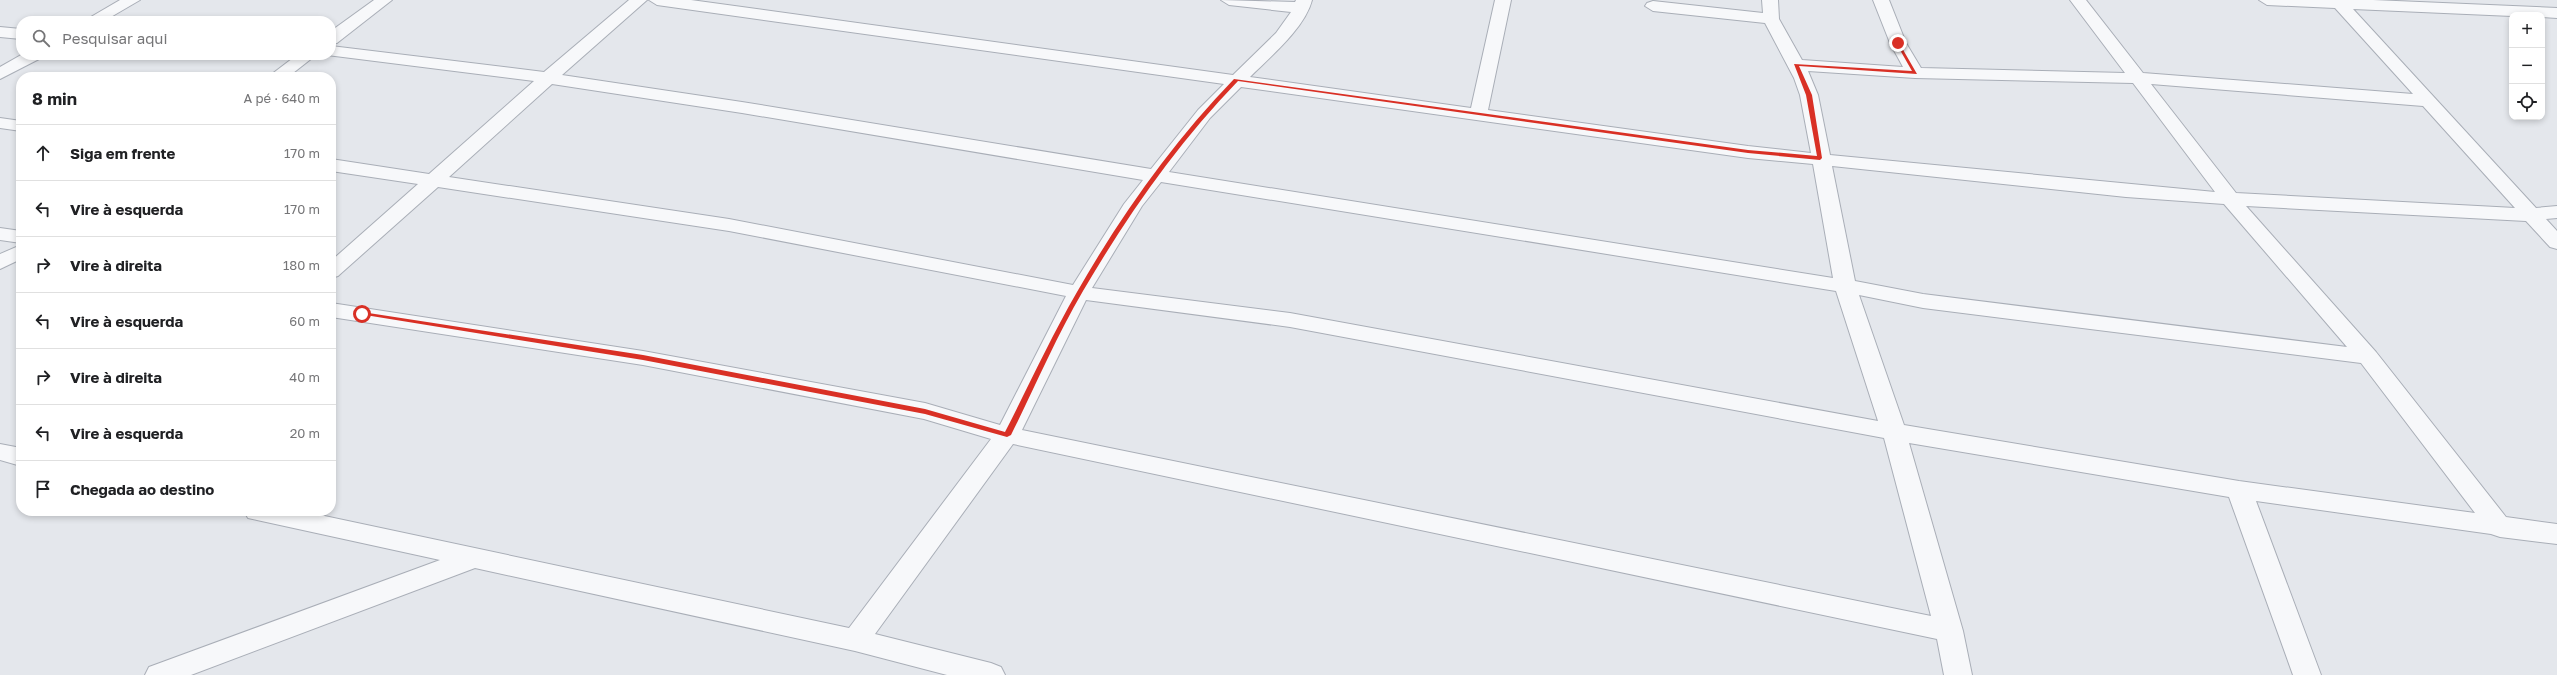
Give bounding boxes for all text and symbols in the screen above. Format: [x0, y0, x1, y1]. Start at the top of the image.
map controls [2509, 12, 2545, 120]
button: + [2509, 12, 2545, 48]
search box [16, 16, 336, 60]
icon: search [30, 27, 52, 49]
text: Pesquisar aqui [62, 29, 167, 47]
route end [1889, 34, 1907, 52]
button: − [2509, 48, 2545, 84]
button: locate [2509, 84, 2545, 120]
text: 8 min [32, 88, 77, 109]
text: A pé · 640 m [243, 90, 320, 106]
icon: ahead [32, 142, 54, 164]
text: Siga em frente [70, 144, 175, 162]
text: 170 m [284, 145, 320, 161]
icon: left [32, 198, 54, 220]
text: Vire à esquerda [70, 200, 183, 218]
text: 170 m [284, 201, 320, 217]
icon: right [32, 254, 54, 276]
text: Vire à direita [70, 256, 162, 274]
text: 180 m [283, 257, 320, 273]
route start [353, 305, 371, 323]
icon: left [32, 310, 54, 332]
text: Vire à esquerda [70, 312, 183, 330]
text: 60 m [289, 313, 320, 329]
icon: right [32, 366, 54, 388]
text: Vire à direita [70, 368, 162, 386]
text: 40 m [289, 369, 320, 385]
icon: left [32, 422, 54, 444]
text: Vire à esquerda [70, 424, 183, 442]
text: 20 m [290, 425, 320, 441]
icon: arrive [32, 478, 54, 500]
text: Chegada ao destino [70, 480, 214, 498]

